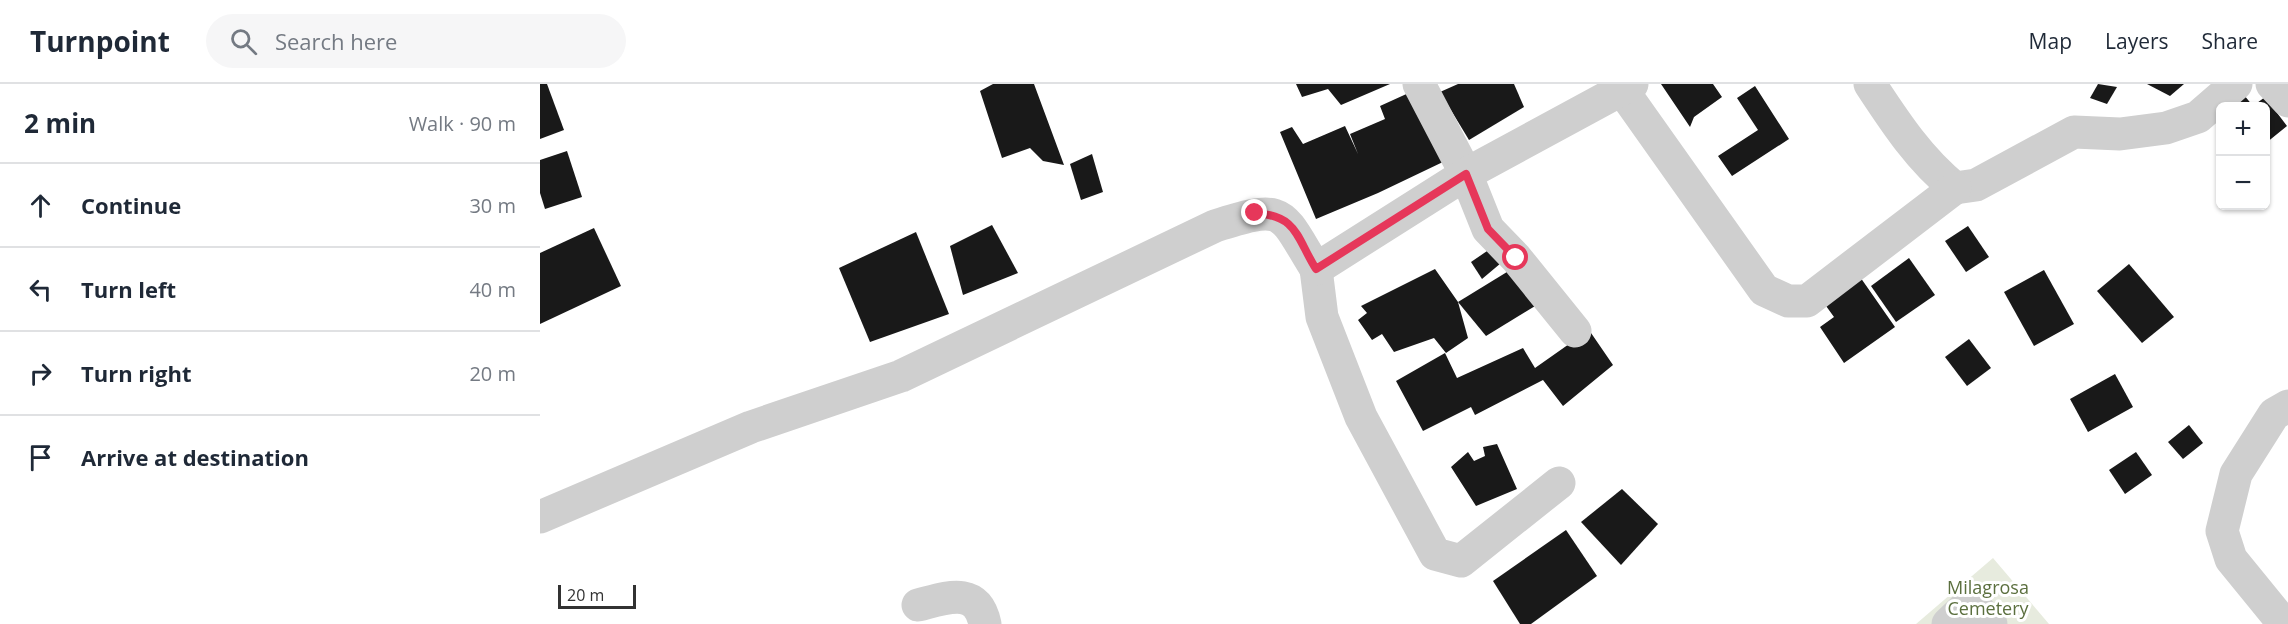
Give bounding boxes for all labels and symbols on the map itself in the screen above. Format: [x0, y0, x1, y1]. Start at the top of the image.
route end [1241, 199, 1267, 225]
route start [1502, 244, 1528, 270]
park label: Milagrosa Cemetery [1947, 575, 2030, 620]
scale bar [558, 582, 636, 610]

